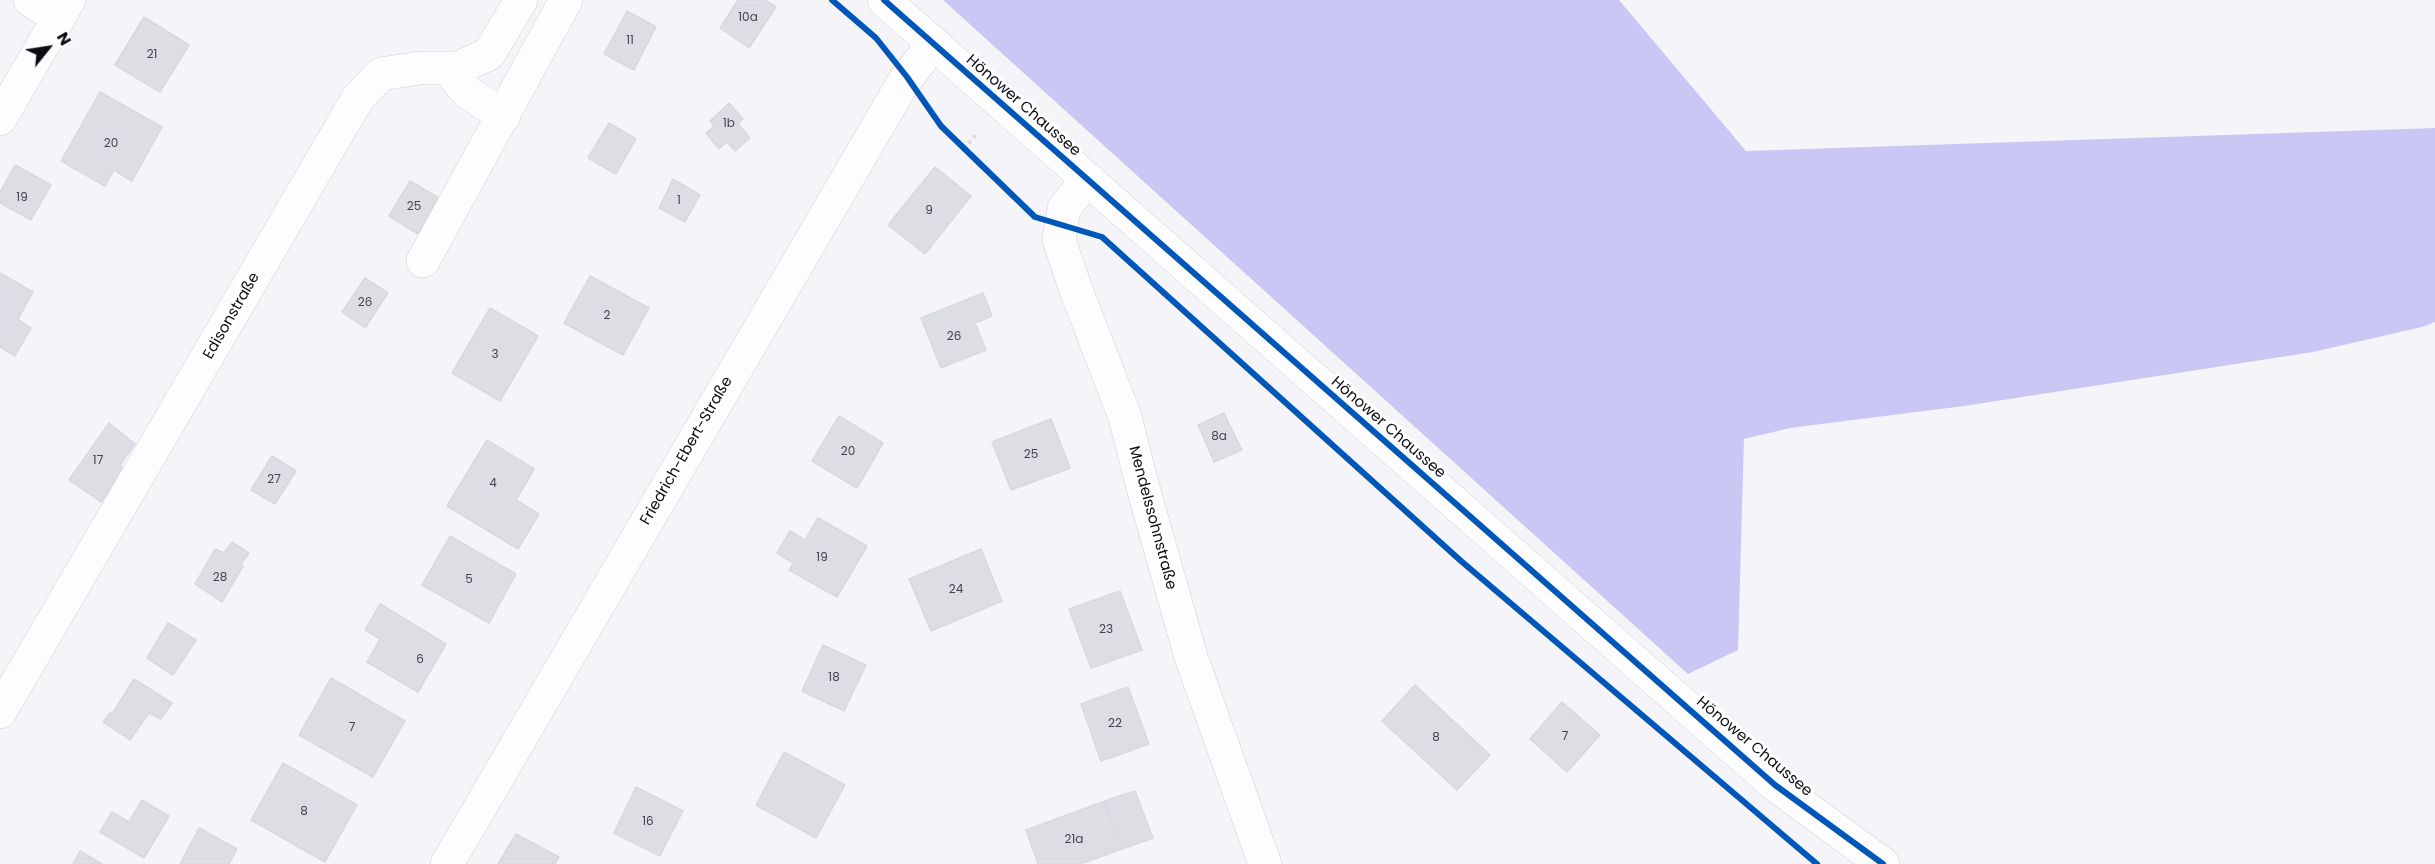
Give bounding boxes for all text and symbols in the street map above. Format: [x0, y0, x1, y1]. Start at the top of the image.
house number: 10a [738, 11, 758, 25]
north arrow [18, 18, 78, 78]
text: N [51, 28, 77, 50]
house number: 11 [626, 34, 634, 48]
house number: 21 [147, 48, 157, 62]
street label: Hönower Chaussee [962, 51, 1084, 161]
house number: 1b [723, 117, 735, 131]
house number: 20 [104, 137, 118, 151]
house number: 19 [16, 191, 28, 205]
house number: 1 [677, 194, 681, 208]
house number: 25 [407, 200, 421, 214]
house number: 9 [925, 204, 933, 218]
street label: Edisonstraße [200, 269, 264, 363]
house number: 26 [358, 296, 372, 310]
house number: 2 [604, 309, 610, 323]
house number: 26 [947, 330, 961, 344]
house number: 3 [491, 348, 499, 362]
street label: Hönower Chaussee [1327, 373, 1449, 483]
street label: Friedrich-Ebert-Straße [637, 374, 737, 528]
house number: 8a [1211, 430, 1227, 444]
street label: Mendelssohnstraße [1124, 444, 1180, 592]
house number: 20 [841, 445, 855, 459]
house number: 25 [1024, 448, 1038, 462]
house number: 17 [93, 454, 103, 468]
house number: 27 [267, 473, 281, 487]
house number: 4 [489, 477, 497, 491]
house number: 19 [816, 551, 828, 565]
house number: 28 [213, 571, 227, 585]
house number: 5 [465, 573, 473, 587]
house number: 24 [949, 583, 963, 597]
house number: 23 [1099, 623, 1113, 637]
house number: 6 [416, 653, 424, 667]
house number: 18 [828, 671, 840, 685]
street label: Hönower Chaussee [1692, 693, 1816, 801]
house number: 22 [1108, 717, 1122, 731]
house number: 7 [349, 721, 355, 735]
house number: 7 [1562, 730, 1568, 744]
house number: 8 [1432, 731, 1440, 745]
house number: 8 [300, 805, 308, 819]
house number: 16 [642, 815, 654, 829]
house number: 21a [1065, 833, 1083, 847]

